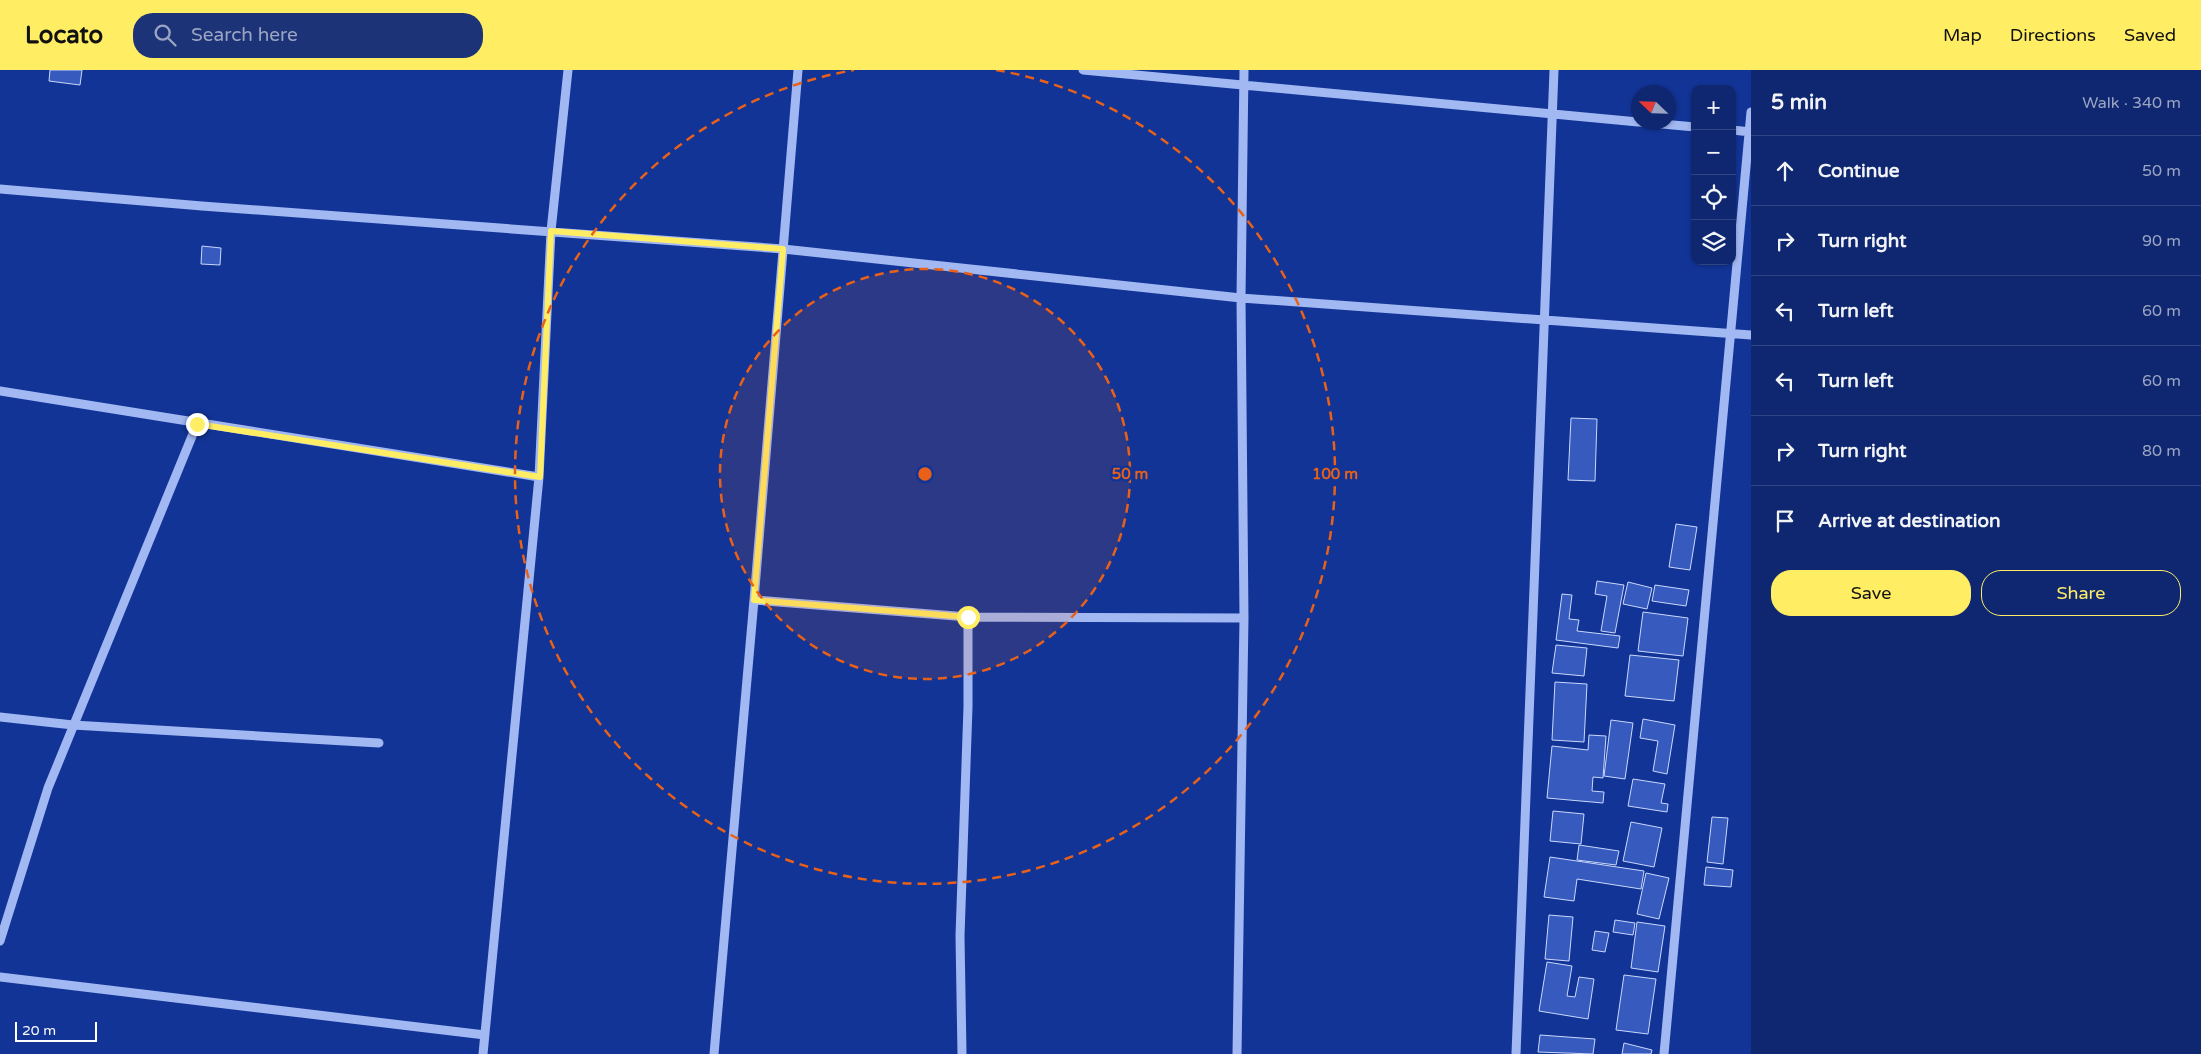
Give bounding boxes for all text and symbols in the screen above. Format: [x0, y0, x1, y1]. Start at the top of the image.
search box [133, 13, 483, 58]
text: Locato [25, 21, 103, 50]
icon: search [151, 21, 179, 49]
text: Search here [191, 24, 298, 46]
text: Map [1943, 24, 1982, 46]
text: Directions [2010, 24, 2096, 46]
text: Saved [2124, 24, 2176, 46]
north arrow [1631, 85, 1676, 130]
map controls [1691, 85, 1736, 265]
button: + [1691, 85, 1736, 130]
text: 5 min [1771, 90, 1827, 115]
text: Walk · 340 m [2082, 93, 2181, 113]
button: − [1691, 130, 1736, 175]
icon: ahead [1771, 157, 1799, 185]
text: Continue [1818, 160, 1900, 182]
text: 50 m [2142, 161, 2181, 181]
button: locate [1691, 175, 1736, 220]
button: layers [1691, 220, 1736, 265]
icon: right [1771, 227, 1799, 255]
text: Turn right [1818, 230, 1906, 252]
text: 90 m [2142, 231, 2181, 251]
icon: left [1771, 297, 1799, 325]
text: Turn left [1818, 300, 1894, 322]
text: 60 m [2142, 301, 2181, 321]
icon: left [1771, 367, 1799, 395]
text: Turn left [1818, 370, 1894, 392]
text: 60 m [2142, 371, 2181, 391]
route end [186, 413, 209, 436]
icon: right [1771, 437, 1799, 465]
text: Turn right [1818, 440, 1906, 462]
text: 80 m [2142, 441, 2181, 461]
centre of rings [916, 465, 934, 483]
text: 50 m [1112, 465, 1148, 483]
text: 100 m [1312, 465, 1358, 483]
icon: arrive [1771, 507, 1799, 535]
text: Arrive at destination [1818, 510, 2001, 532]
button: Save [1771, 570, 1971, 616]
button: Share [1981, 570, 2181, 616]
route start [957, 606, 980, 629]
scale bar [15, 1019, 98, 1042]
text: 20 m [22, 1022, 56, 1039]

